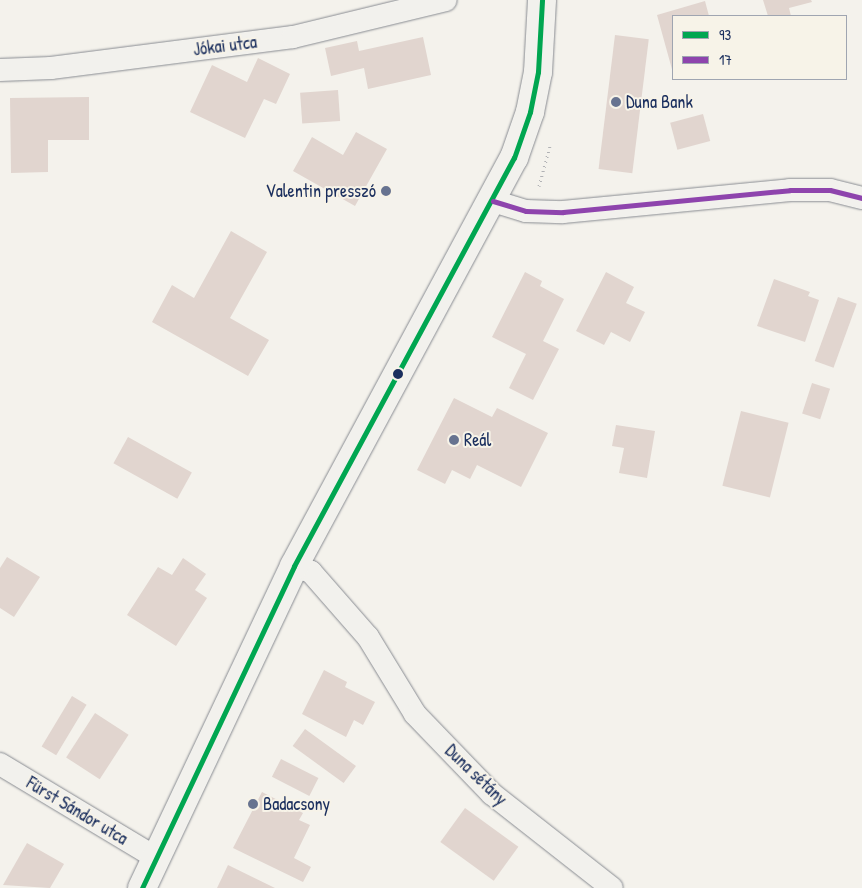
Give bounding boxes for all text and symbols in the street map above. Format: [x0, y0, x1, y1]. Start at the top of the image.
legend [672, 15, 847, 80]
text: 93 [719, 24, 731, 45]
street label: Jókai utca [192, 31, 258, 61]
text: 17 [719, 49, 732, 70]
place label: Duna Bank [626, 91, 693, 113]
marker: Duna Bank [610, 96, 622, 108]
place label: Valentin presszó [266, 180, 376, 202]
marker: Valentin presszó [380, 185, 392, 197]
unlabelled marker [393, 369, 403, 379]
place label: Reál [464, 429, 491, 451]
marker: Reál [448, 434, 460, 446]
street label: Duna sétány [440, 740, 512, 810]
street label: Fürst Sándor utca [22, 772, 132, 850]
place label: Badacsony [263, 793, 330, 815]
marker: Badacsony [247, 798, 259, 810]

